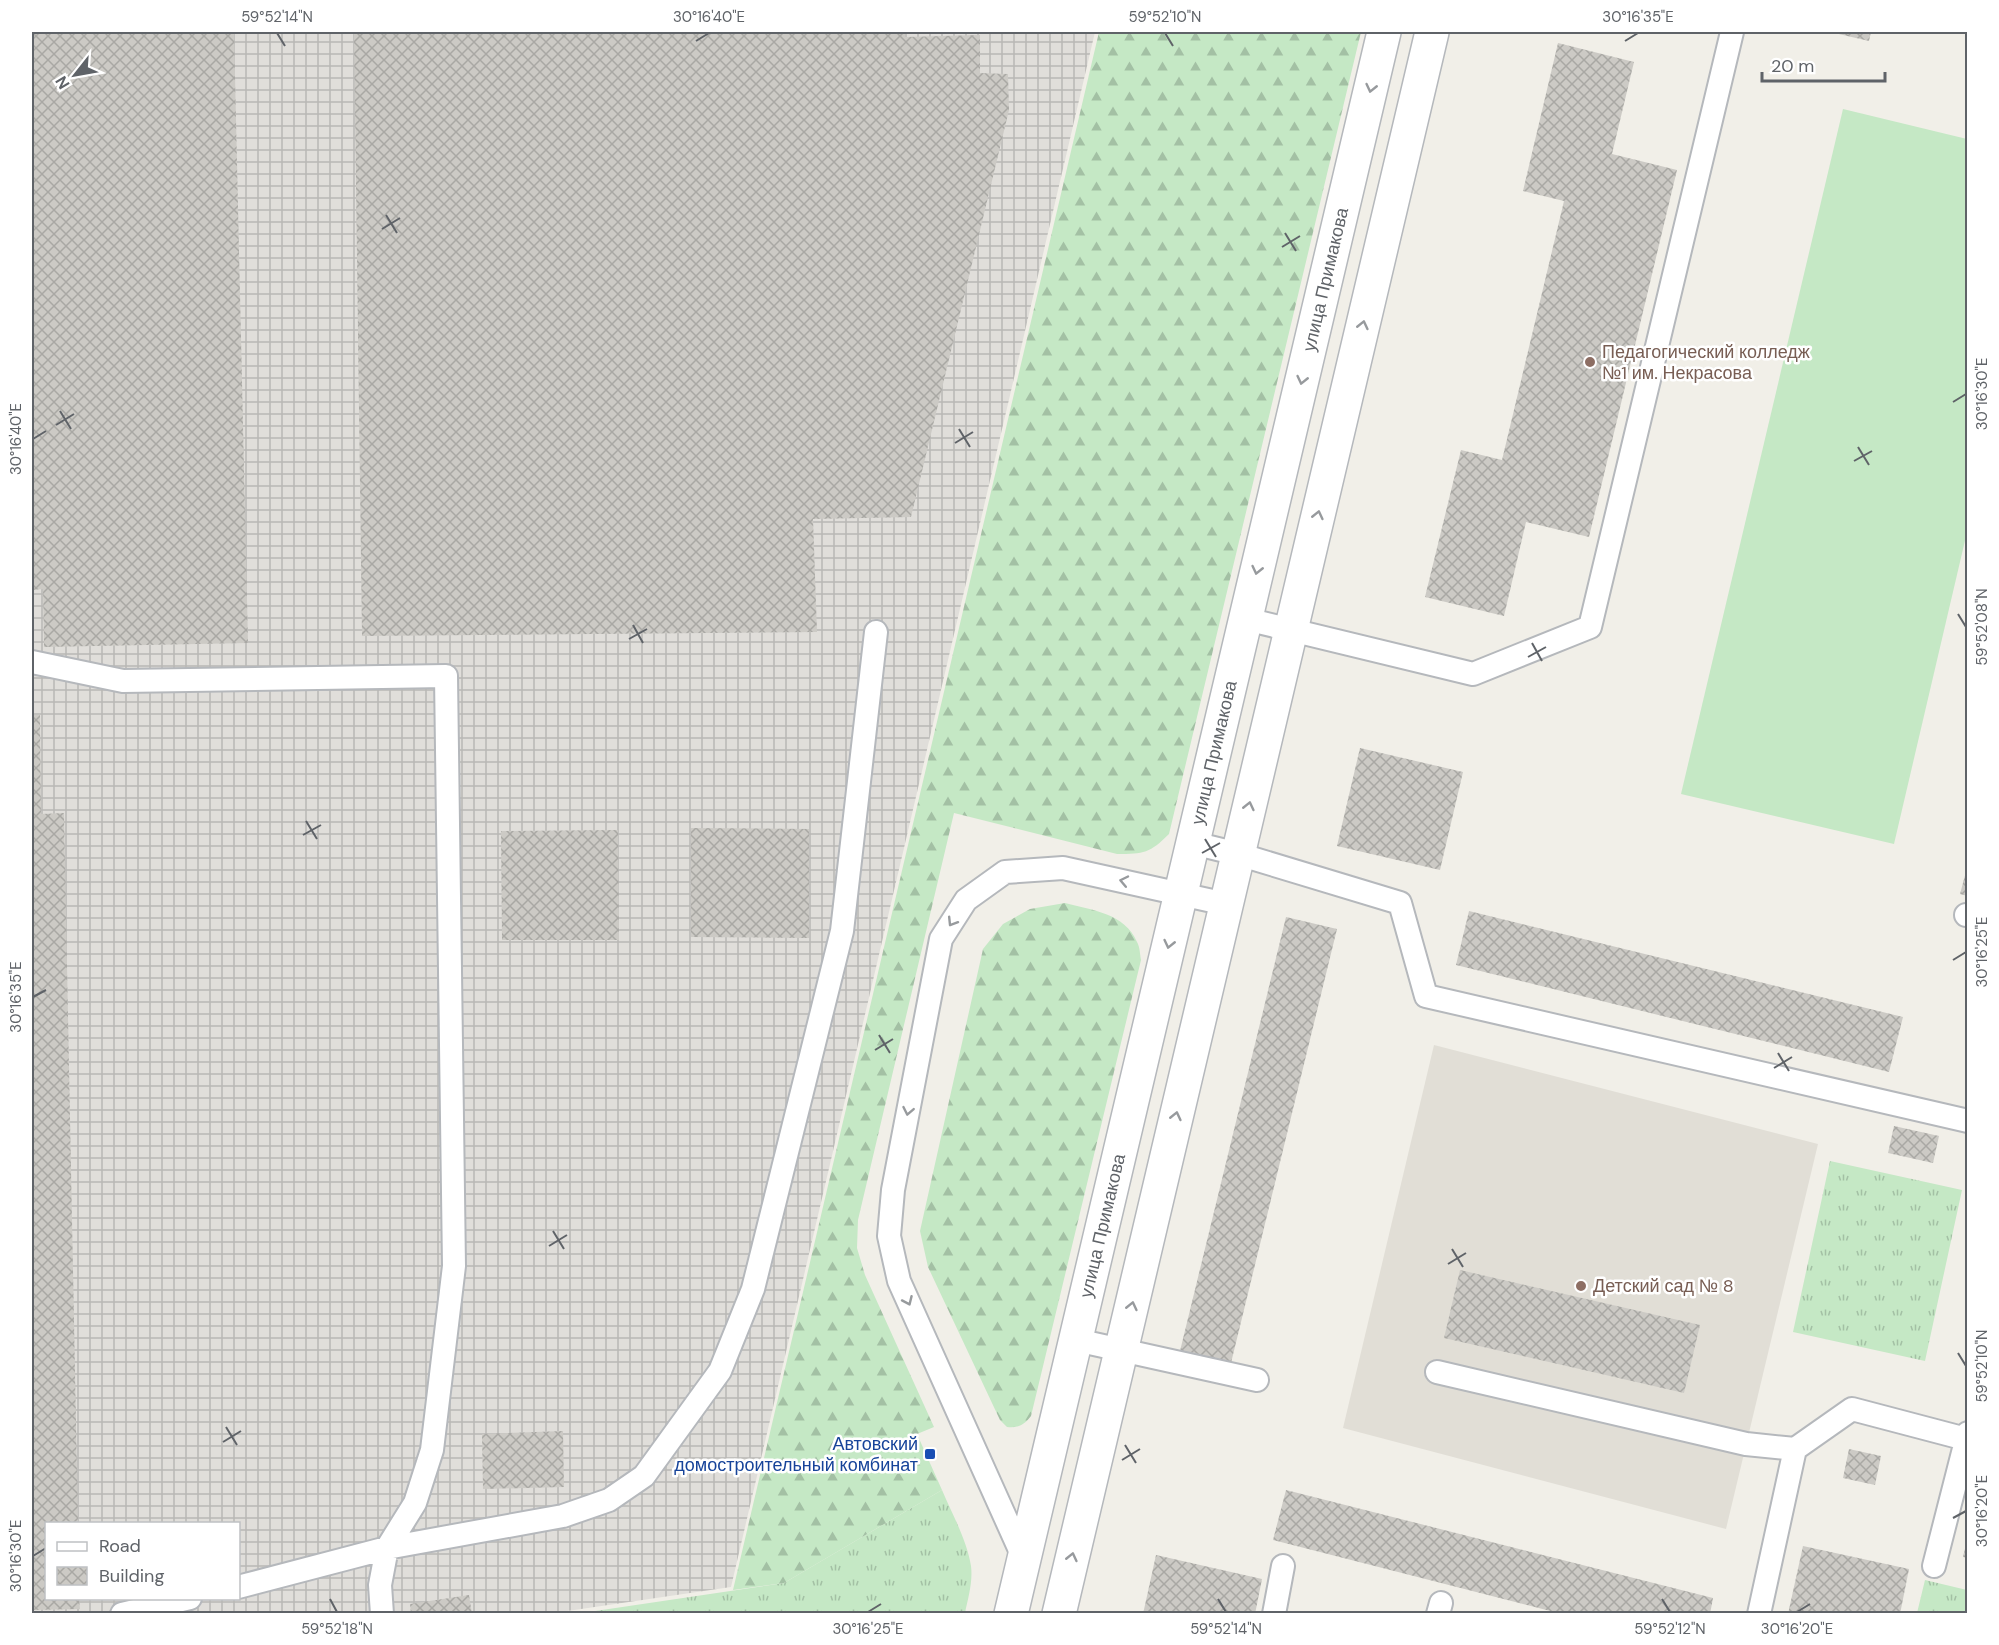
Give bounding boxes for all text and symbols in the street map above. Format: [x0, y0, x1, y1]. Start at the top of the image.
text: 59°52'14"N [241, 7, 313, 27]
text: 30°16'40"E [673, 7, 745, 27]
text: 59°52'10"N [1129, 7, 1201, 27]
text: 30°16'35"E [1602, 7, 1674, 27]
north arrow [45, 45, 105, 105]
scale bar [1762, 45, 1885, 83]
text: 20 m [1771, 54, 1814, 78]
text: N [51, 72, 75, 93]
one-way arrow [1365, 83, 1378, 93]
street label: улица Примакова [1297, 204, 1354, 354]
one-way arrow [1356, 320, 1369, 330]
place label: Педагогический колледж №1 им. Некрасова [1602, 340, 1810, 385]
marker: Педагогический колледж №1 им. Некрасова [1583, 355, 1597, 369]
text: 30°16'30"E [1972, 358, 1992, 430]
one-way arrow [1296, 375, 1309, 385]
text: 30°16'40"E [6, 403, 26, 475]
one-way arrow [1311, 510, 1324, 520]
one-way arrow [1252, 565, 1265, 575]
text: 59°52'08"N [1972, 588, 1992, 666]
street label: улица Примакова [1186, 677, 1243, 827]
one-way arrow [1242, 802, 1255, 812]
one-way arrow [1119, 875, 1129, 888]
one-way arrow [947, 916, 959, 926]
text: 30°16'25"E [1972, 916, 1992, 988]
one-way arrow [1164, 939, 1177, 949]
text: 30°16'35"E [6, 961, 26, 1033]
one-way arrow [902, 1105, 915, 1115]
one-way arrow [1169, 1111, 1182, 1121]
street label: улица Примакова [1074, 1150, 1131, 1300]
place label: Детский сад № 8 [1593, 1274, 1734, 1298]
marker: Детский сад № 8 [1574, 1279, 1588, 1293]
one-way arrow [901, 1295, 913, 1306]
one-way arrow [1124, 1301, 1137, 1311]
text: 59°52'10"N [1972, 1330, 1992, 1402]
place label: Автовский домостроительный комбинат [674, 1432, 918, 1477]
marker: Автовский домостроительный комбинат [923, 1447, 937, 1461]
text: 30°16'20"E [1972, 1475, 1992, 1547]
text: 30°16'30"E [6, 1520, 26, 1592]
legend [45, 1522, 240, 1600]
text: Road [99, 1534, 141, 1558]
one-way arrow [1065, 1552, 1078, 1562]
text: Building [99, 1564, 164, 1588]
text: 59°52'18"N [301, 1619, 373, 1639]
text: 30°16'25"E [832, 1619, 904, 1639]
text: 59°52'14"N [1190, 1619, 1262, 1639]
text: 59°52'12"N [1634, 1619, 1706, 1639]
text: 30°16'20"E [1761, 1619, 1833, 1639]

